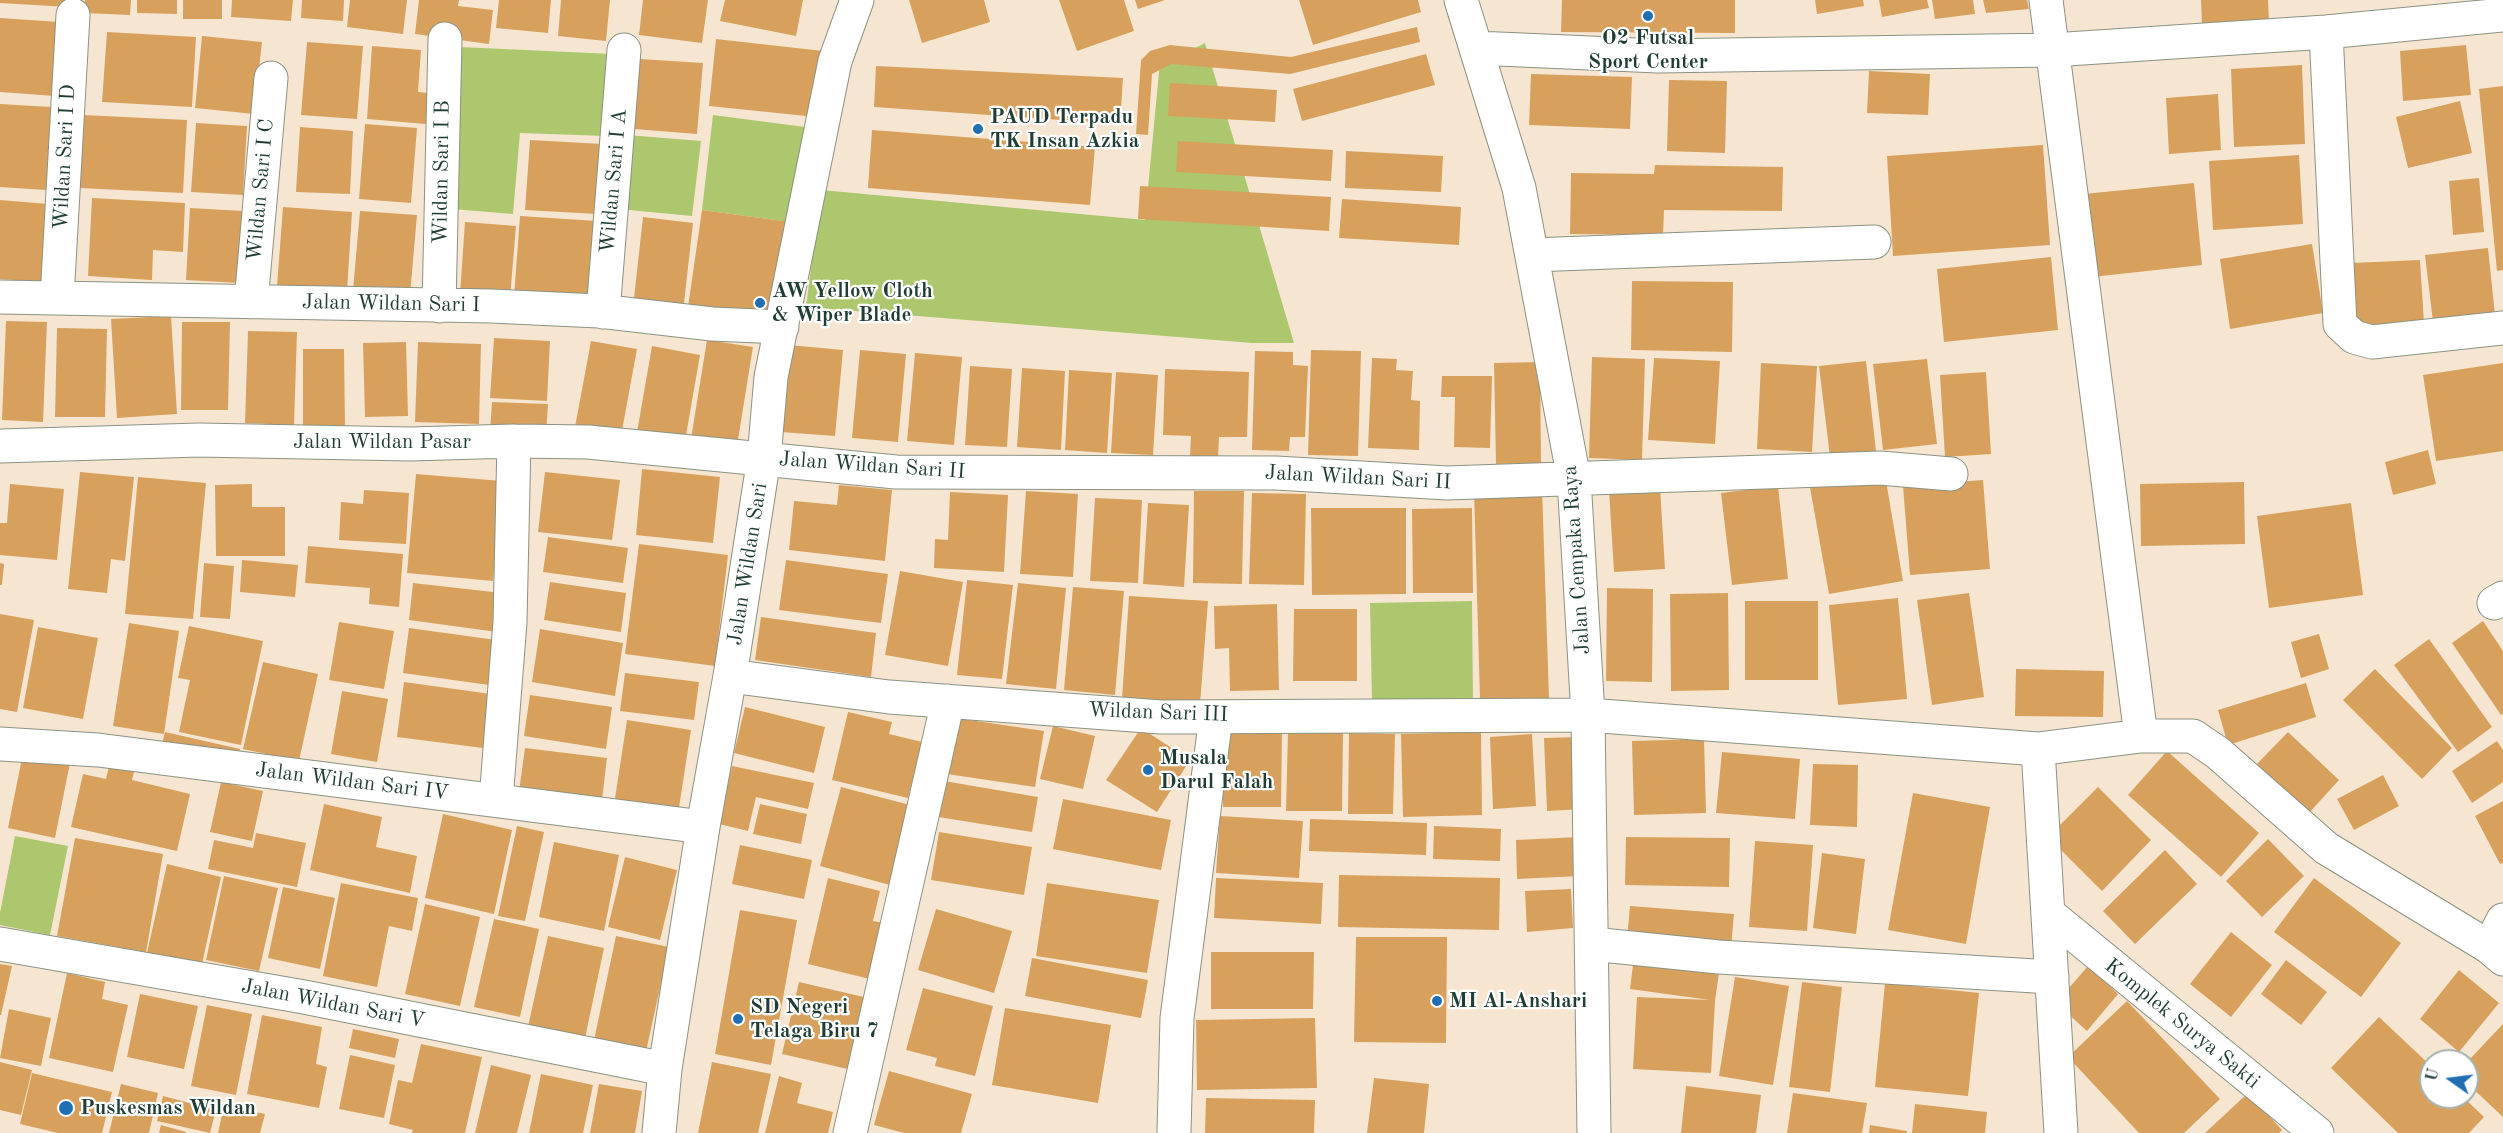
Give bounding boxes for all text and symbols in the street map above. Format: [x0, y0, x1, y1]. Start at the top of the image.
marker: O2 Futsal Sport Center [1641, 9, 1655, 23]
place label: O2 Futsal Sport Center [1588, 25, 1708, 75]
street label: Wildan Sari I D [49, 84, 81, 230]
street label: Wildan Sari I B [428, 100, 456, 244]
place label: PAUD Terpadu TK Insan Azkia [990, 104, 1139, 154]
street label: Wildan Sari I A [595, 108, 633, 254]
street label: Wildan Sari I C [242, 118, 280, 262]
marker: PAUD Terpadu TK Insan Azkia [971, 122, 985, 136]
place label: AW Yellow Cloth & Wiper Blade [772, 278, 933, 328]
street label: Jalan Wildan Sari I [302, 290, 480, 318]
marker: AW Yellow Cloth & Wiper Blade [753, 296, 767, 310]
street label: Jalan Wildan Pasar [293, 429, 471, 455]
street label: Jalan Wildan Sari II [778, 447, 966, 485]
street label: Jalan Wildan Sari II [1264, 461, 1452, 495]
street label: Jalan Cempaka Raya [1558, 464, 1596, 656]
street label: Jalan Wildan Sari [723, 481, 773, 647]
street label: Wildan Sari III [1088, 698, 1228, 728]
place label: Musala Darul Falah [1160, 745, 1273, 795]
street label: Jalan Wildan Sari IV [254, 758, 450, 806]
marker: Musala Darul Falah [1141, 763, 1155, 777]
street label: Komplek Surya Sakti [2099, 954, 2265, 1094]
street label: Jalan Wildan Sari V [239, 974, 427, 1034]
place label: MI Al-Anshari [1449, 988, 1587, 1014]
place label: SD Negeri Telaga Biru 7 [750, 994, 879, 1044]
marker: MI Al-Anshari [1430, 994, 1444, 1008]
marker: SD Negeri Telaga Biru 7 [731, 1012, 745, 1026]
north arrow [2419, 1049, 2479, 1109]
text: U [2424, 1067, 2443, 1083]
place label: Puskesmas Wildan [80, 1095, 256, 1121]
marker: Puskesmas Wildan [57, 1099, 75, 1117]

